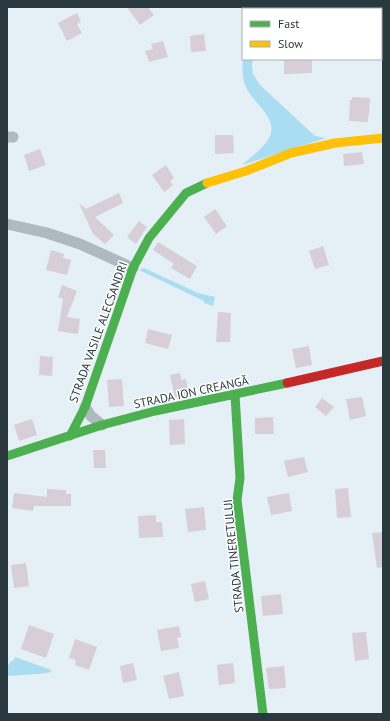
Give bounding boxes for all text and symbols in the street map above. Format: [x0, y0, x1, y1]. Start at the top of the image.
legend [242, 8, 382, 60]
text: Fast [278, 16, 299, 31]
text: Slow [278, 36, 303, 51]
street label: STRADA VASILE ALECSANDRI [65, 259, 131, 405]
street label: STRADA ION CREANGĂ [132, 372, 250, 412]
street label: STRADA TINERETULUI [220, 499, 246, 613]

